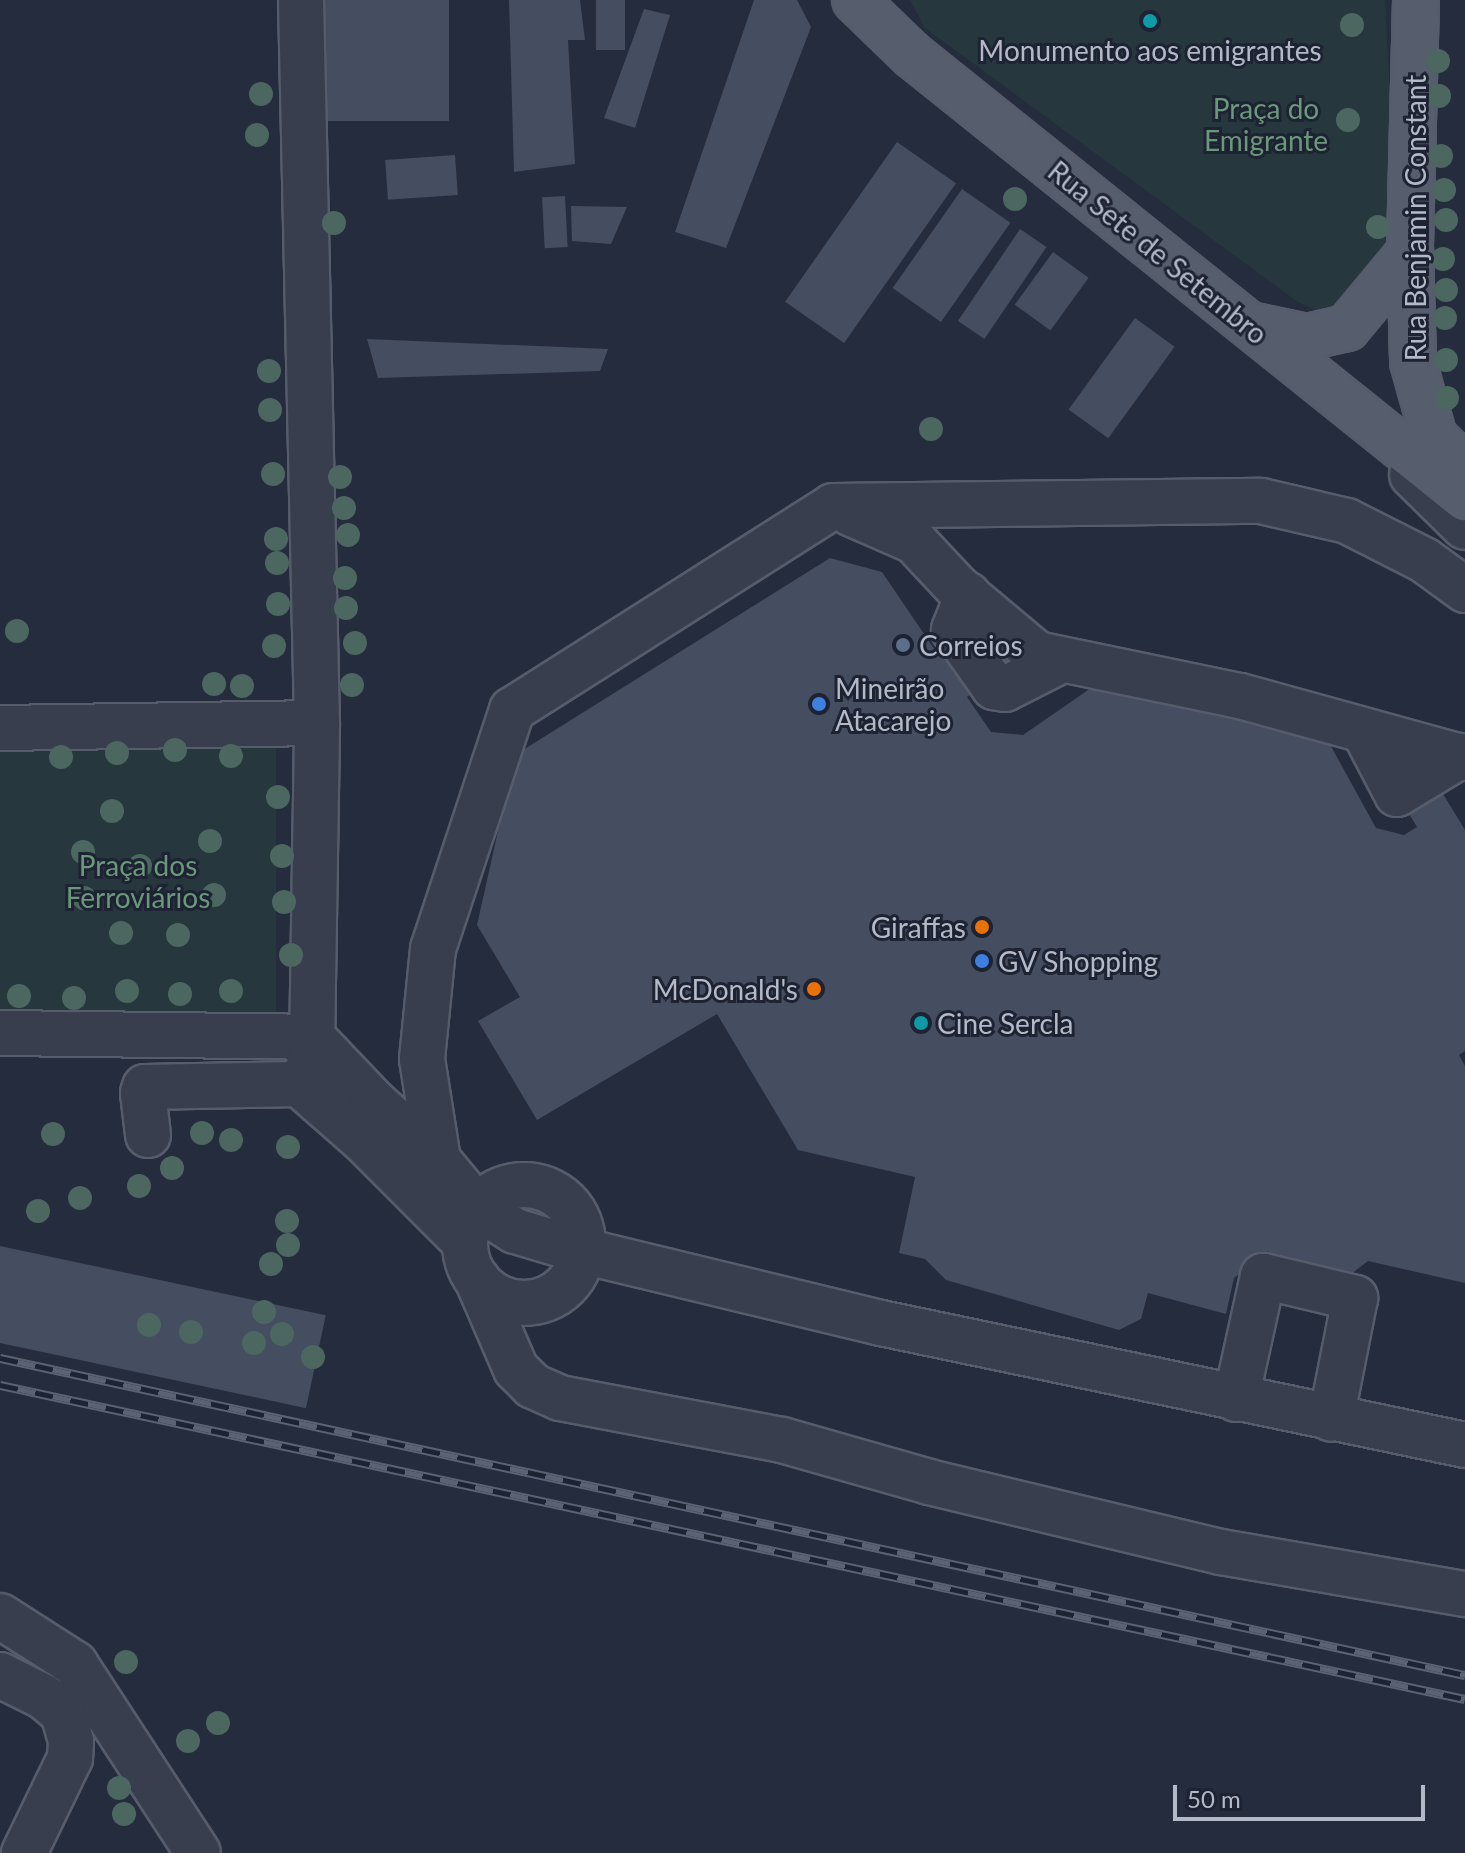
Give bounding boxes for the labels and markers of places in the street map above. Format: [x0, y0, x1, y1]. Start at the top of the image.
marker: Monumento aos emigrantes [1141, 12, 1159, 30]
place label: Monumento aos emigrantes [978, 33, 1322, 67]
place label: Correios [919, 628, 1023, 662]
marker: Correios [894, 636, 912, 654]
place label: Mineirão Atacarejo [835, 671, 951, 737]
marker: Mineirão Atacarejo [810, 695, 828, 713]
place label: Giraffas [871, 910, 966, 944]
marker: Giraffas [973, 918, 991, 936]
place label: GV Shopping [998, 944, 1159, 978]
marker: GV Shopping [973, 952, 991, 970]
place label: McDonald's [653, 972, 798, 1006]
marker: McDonald's [805, 980, 823, 998]
place label: Cine Sercla [937, 1006, 1073, 1040]
marker: Cine Sercla [912, 1014, 930, 1032]

